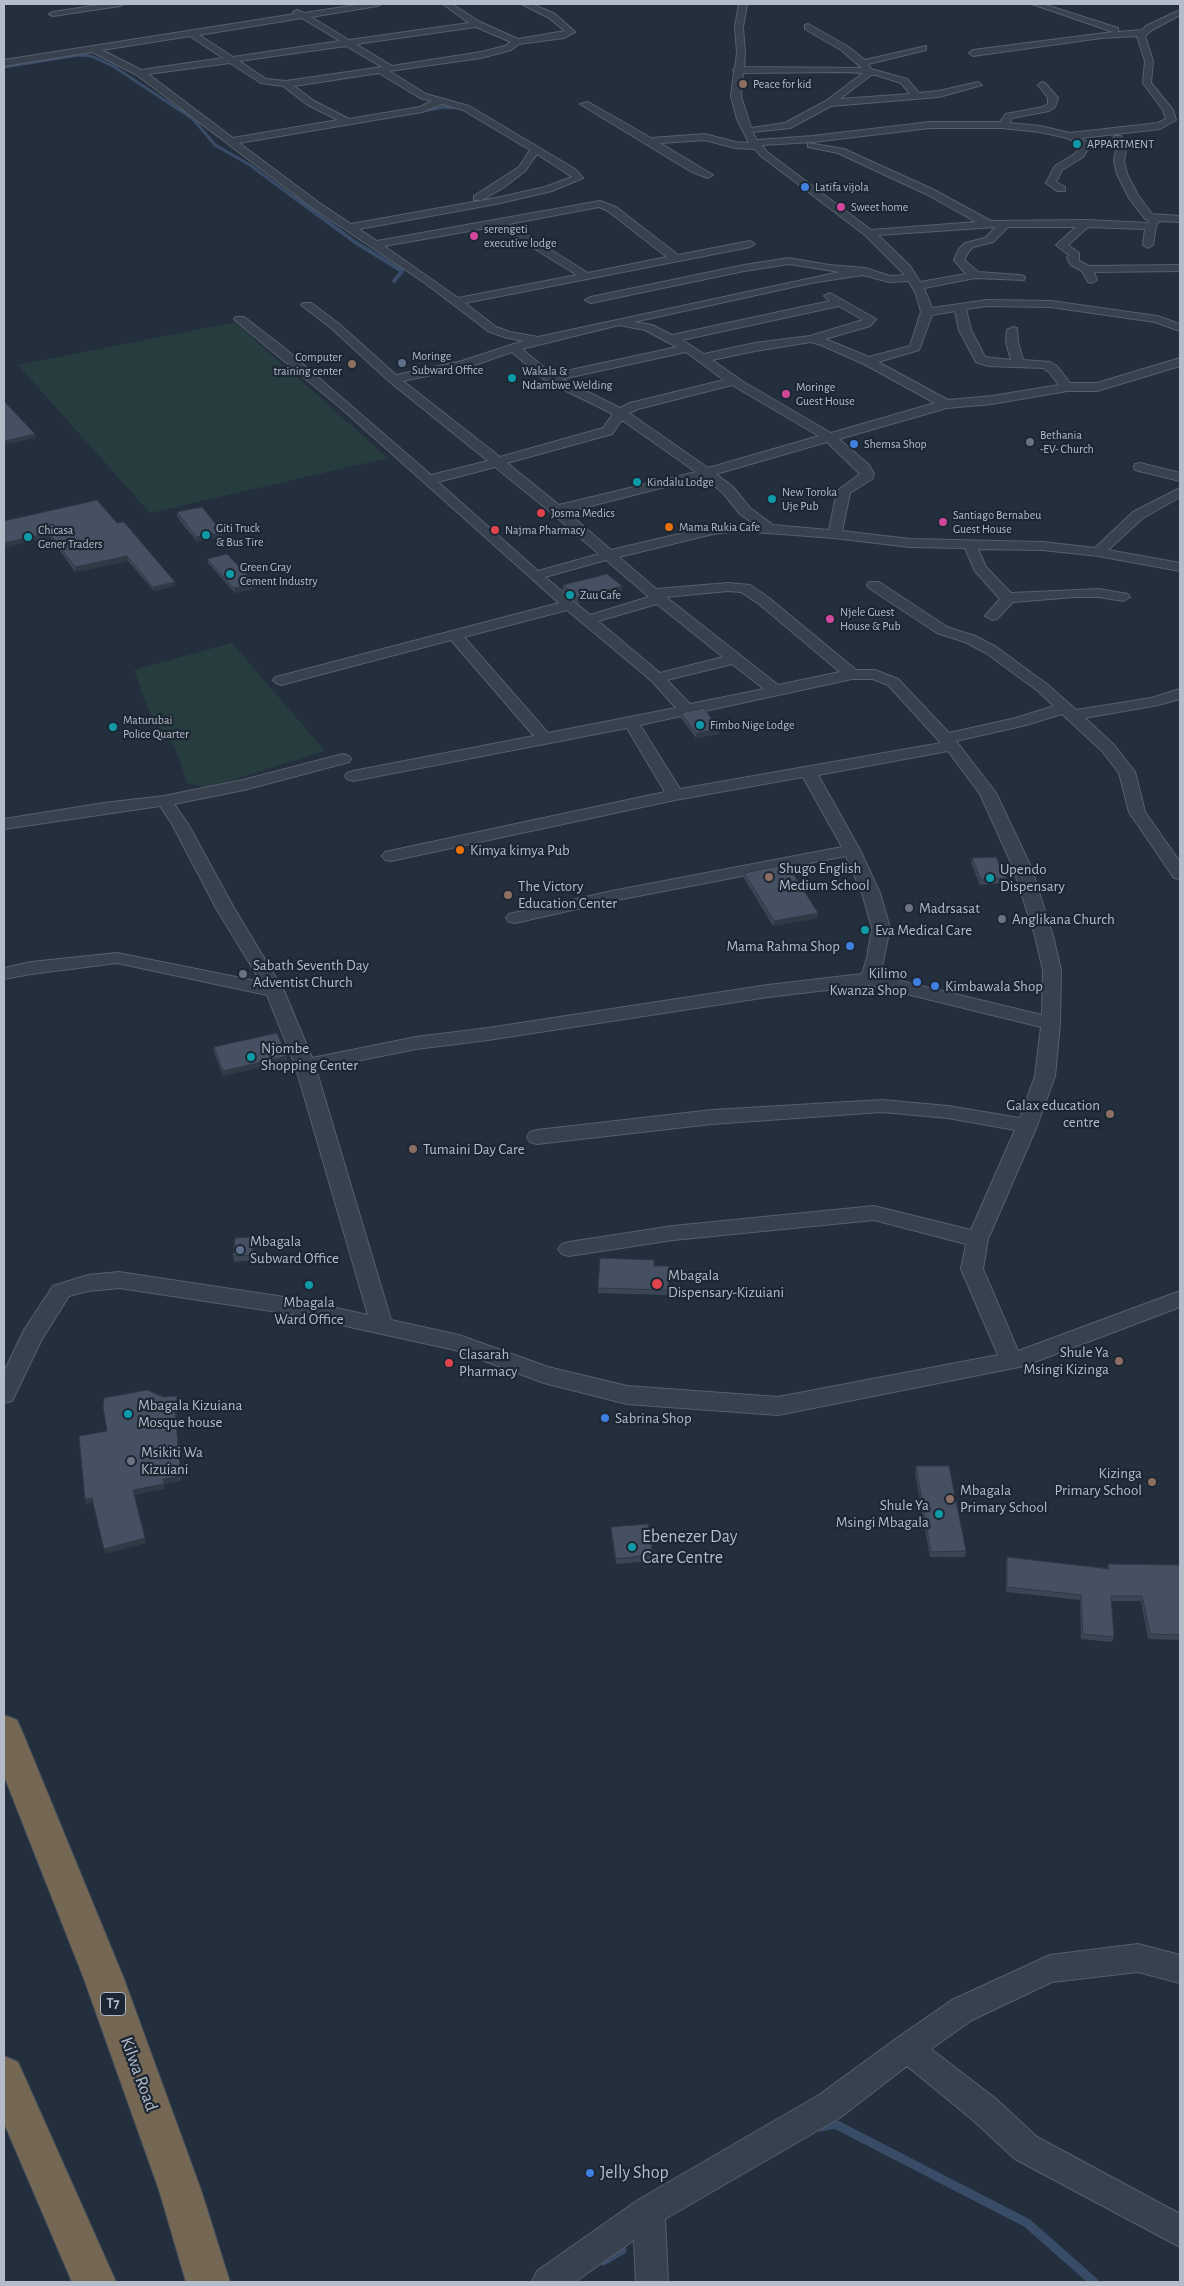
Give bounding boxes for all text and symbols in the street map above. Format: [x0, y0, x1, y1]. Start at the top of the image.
place label: Peace for kid [753, 77, 812, 91]
marker: Peace for kid [737, 78, 749, 90]
place label: APPARTMENT [1087, 137, 1154, 151]
marker: APPARTMENT [1071, 138, 1083, 150]
place label: Latifa vijola [815, 180, 869, 194]
marker: Latifa vijola [799, 181, 811, 193]
place label: Sweet home [851, 200, 908, 214]
marker: Sweet home [835, 201, 847, 213]
place label: serengeti executive lodge [484, 222, 556, 250]
marker: serengeti executive lodge [468, 230, 480, 242]
place label: Moringe Subward Office [412, 349, 483, 377]
place label: Computer training center [273, 350, 342, 378]
marker: Moringe Subward Office [396, 357, 408, 369]
marker: Computer training center [346, 358, 358, 370]
place label: Wakala & Ndambwe Welding [522, 364, 612, 392]
marker: Wakala & Ndambwe Welding [506, 372, 518, 384]
place label: Moringe Guest House [796, 380, 855, 408]
marker: Moringe Guest House [780, 388, 792, 400]
place label: Bethania -EV- Church [1040, 428, 1094, 456]
marker: Bethania -EV- Church [1024, 436, 1036, 448]
place label: Shemsa Shop [864, 437, 927, 451]
marker: Shemsa Shop [848, 438, 860, 450]
place label: Kindalu Lodge [647, 475, 714, 489]
marker: Kindalu Lodge [631, 476, 643, 488]
place label: New Toroka Uje Pub [782, 485, 837, 513]
marker: New Toroka Uje Pub [766, 493, 778, 505]
place label: Josma Medics [551, 506, 615, 520]
marker: Josma Medics [535, 507, 547, 519]
place label: Santiago Bernabeu Guest House [953, 508, 1041, 536]
marker: Santiago Bernabeu Guest House [937, 516, 949, 528]
place label: Mama Rukia Cafe [679, 520, 760, 534]
place label: Giti Truck & Bus Tire [216, 521, 263, 549]
marker: Mama Rukia Cafe [663, 521, 675, 533]
place label: Chicasa Gener Traders [38, 523, 103, 551]
place label: Najma Pharmacy [505, 523, 585, 537]
marker: Najma Pharmacy [489, 524, 501, 536]
marker: Giti Truck & Bus Tire [200, 529, 212, 541]
marker: Chicasa Gener Traders [22, 531, 34, 543]
place label: Green Gray Cement Industry [240, 560, 318, 588]
marker: Green Gray Cement Industry [224, 568, 236, 580]
place label: Zuu Cafe [580, 588, 621, 602]
marker: Zuu Cafe [564, 589, 576, 601]
place label: Njele Guest House & Pub [840, 605, 901, 633]
marker: Njele Guest House & Pub [824, 613, 836, 625]
place label: Maturubai Police Quarter [123, 713, 189, 741]
place label: Fimbo Nige Lodge [710, 718, 795, 732]
marker: Fimbo Nige Lodge [694, 719, 706, 731]
marker: Maturubai Police Quarter [107, 721, 119, 733]
place label: Kimya kimya Pub [470, 841, 570, 859]
marker: Kimya kimya Pub [454, 844, 466, 856]
place label: Shugo English Medium School [779, 859, 870, 894]
place label: Upendo Dispensary [1000, 860, 1065, 895]
marker: Shugo English Medium School [763, 871, 775, 883]
marker: Upendo Dispensary [984, 872, 996, 884]
place label: The Victory Education Center [518, 877, 617, 912]
marker: The Victory Education Center [502, 889, 514, 901]
place label: Madrsasat [919, 899, 980, 917]
marker: Madrsasat [903, 902, 915, 914]
place label: Anglikana Church [1012, 910, 1115, 928]
marker: Anglikana Church [996, 913, 1008, 925]
place label: Eva Medical Care [875, 921, 972, 939]
marker: Eva Medical Care [859, 924, 871, 936]
place label: Mama Rahma Shop [726, 937, 840, 955]
marker: Mama Rahma Shop [844, 940, 856, 952]
place label: Sabath Seventh Day Adventist Church [253, 956, 369, 991]
place label: Kilimo Kwanza Shop [829, 964, 907, 999]
marker: Sabath Seventh Day Adventist Church [237, 968, 249, 980]
marker: Kilimo Kwanza Shop [911, 976, 923, 988]
place label: Kimbawala Shop [945, 977, 1043, 995]
marker: Kimbawala Shop [929, 980, 941, 992]
place label: Njombe Shopping Center [261, 1039, 358, 1074]
marker: Njombe Shopping Center [245, 1051, 257, 1063]
place label: Galax education centre [1006, 1096, 1100, 1131]
marker: Galax education centre [1104, 1108, 1116, 1120]
place label: Tumaini Day Care [423, 1140, 525, 1158]
marker: Tumaini Day Care [407, 1143, 419, 1155]
place label: Mbagala Subward Office [250, 1232, 339, 1267]
marker: Mbagala Subward Office [234, 1244, 246, 1256]
place label: Mbagala Dispensary-Kizuiani [668, 1266, 784, 1301]
marker: Mbagala Dispensary-Kizuiani [650, 1277, 664, 1291]
marker: Mbagala Ward Office [303, 1279, 315, 1291]
place label: Mbagala Ward Office [274, 1293, 344, 1328]
place label: Shule Ya Msingi Kizinga [1023, 1343, 1109, 1378]
place label: Clasarah Pharmacy [459, 1345, 517, 1380]
marker: Shule Ya Msingi Kizinga [1113, 1355, 1125, 1367]
marker: Clasarah Pharmacy [443, 1357, 455, 1369]
place label: Mbagala Kizuiana Mosque house [138, 1396, 242, 1431]
marker: Mbagala Kizuiana Mosque house [122, 1408, 134, 1420]
place label: Sabrina Shop [615, 1409, 692, 1427]
marker: Sabrina Shop [599, 1412, 611, 1424]
place label: Msikiti Wa Kizuiani [141, 1443, 203, 1478]
marker: Msikiti Wa Kizuiani [125, 1455, 137, 1467]
place label: Kizinga Primary School [1054, 1464, 1142, 1499]
marker: Kizinga Primary School [1146, 1476, 1158, 1488]
place label: Mbagala Primary School [960, 1481, 1048, 1516]
marker: Mbagala Primary School [944, 1493, 956, 1505]
place label: Shule Ya Msingi Mbagala [836, 1496, 929, 1531]
marker: Shule Ya Msingi Mbagala [933, 1508, 945, 1520]
place label: Ebenezer Day Care Centre [642, 1526, 737, 1568]
marker: Ebenezer Day Care Centre [626, 1541, 638, 1553]
road number: T7 [100, 1992, 126, 2016]
street label: Kilwa Road [116, 2034, 162, 2114]
place label: Jelly Shop [600, 2162, 669, 2184]
marker: Jelly Shop [584, 2167, 596, 2179]

